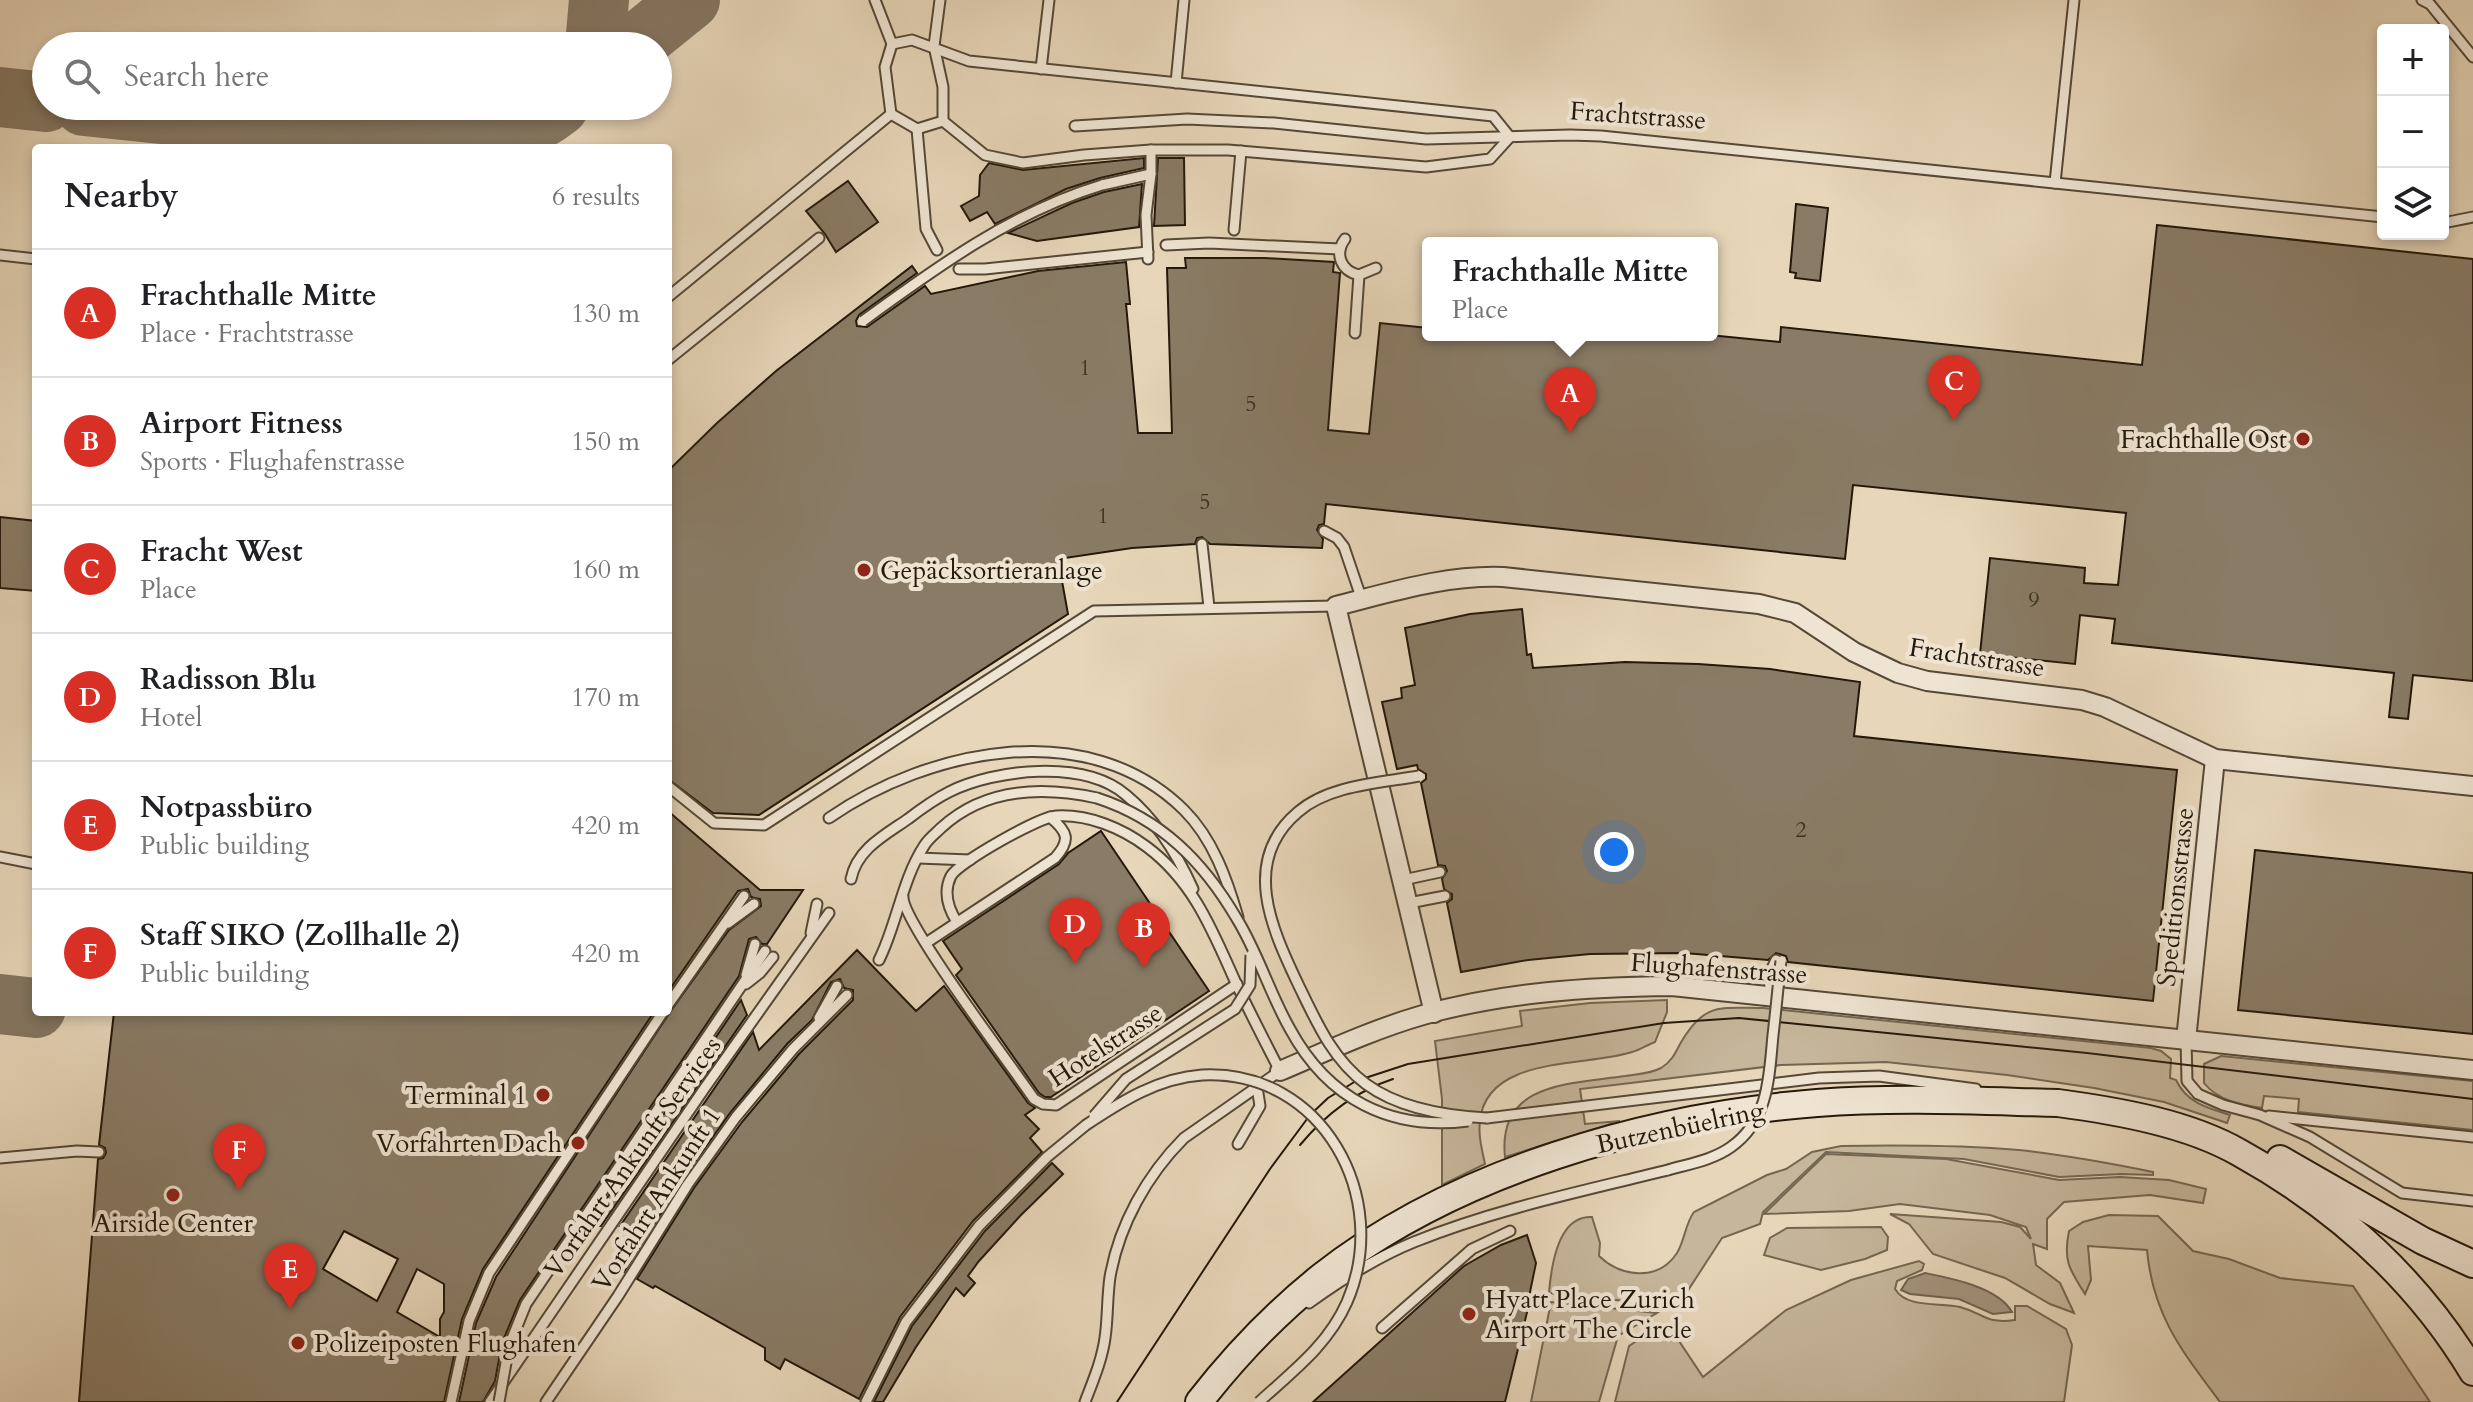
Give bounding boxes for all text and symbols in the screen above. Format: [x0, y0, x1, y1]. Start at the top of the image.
map controls [2377, 24, 2449, 240]
button: + [2377, 24, 2449, 96]
search box [32, 32, 672, 120]
icon: search [60, 54, 104, 98]
text: Search here [124, 56, 269, 97]
street label: Frachtstrasse [1569, 93, 1707, 138]
button: − [2377, 96, 2449, 168]
button: layers [2377, 168, 2449, 240]
text: Nearby [64, 173, 179, 219]
text: 6 results [552, 179, 640, 214]
popup [1422, 237, 1718, 341]
text: Frachthalle Mitte [1452, 251, 1688, 292]
text: Frachthalle Mitte [140, 275, 377, 316]
text: Place [1452, 292, 1509, 327]
text: A [80, 296, 100, 331]
text: 130 m [571, 296, 640, 331]
text: Place · Frachtstrasse [140, 316, 354, 351]
house number: 1 [1079, 353, 1091, 383]
pin: C [1928, 355, 1980, 421]
pin: A [1544, 367, 1596, 433]
house number: 5 [1245, 389, 1257, 419]
text: Airport Fitness [140, 403, 343, 444]
place label: Frachthalle Ost [2120, 422, 2287, 457]
text: B [81, 424, 99, 459]
text: 150 m [571, 424, 640, 459]
marker: Frachthalle Ost [2294, 430, 2312, 448]
text: Sports · Flughafenstrasse [140, 444, 405, 479]
house number: 5 [1199, 487, 1211, 517]
house number: 1 [1097, 501, 1109, 531]
text: Fracht West [140, 531, 303, 572]
text: C [80, 552, 100, 587]
text: 160 m [571, 552, 640, 587]
place label: Gepäcksortieranlage [880, 553, 1103, 588]
marker: Gepäcksortieranlage [855, 561, 873, 579]
text: Place [140, 572, 197, 607]
house number: 9 [2028, 585, 2040, 615]
street label: Frachtstrasse [1907, 630, 2047, 685]
text: Radisson Blu [140, 659, 317, 700]
text: D [79, 680, 101, 715]
text: 170 m [571, 680, 640, 715]
text: Hotel [140, 700, 202, 735]
text: Notpassbüro [140, 787, 312, 828]
street label: Speditionsstrasse [2149, 806, 2202, 988]
text: E [82, 808, 98, 843]
text: 420 m [571, 808, 640, 843]
house number: 2 [1795, 815, 1807, 845]
text: Public building [140, 828, 309, 863]
your location [1594, 832, 1634, 872]
pin: D [1049, 898, 1101, 964]
pin: B [1118, 902, 1170, 968]
text: Staff SIKO (Zollhalle 2) [140, 915, 461, 956]
text: F [82, 936, 98, 971]
text: 420 m [571, 936, 640, 971]
street label: Flughafenstrasse [1629, 945, 1809, 992]
text: Public building [140, 956, 309, 991]
street label: Hotelstrasse [1042, 996, 1169, 1095]
street label: Vorfahrt Ankunft Services [536, 1030, 729, 1285]
place label: Terminal 1 [404, 1078, 527, 1113]
marker: Terminal 1 [534, 1086, 552, 1104]
street label: Butzenbüelring [1593, 1092, 1768, 1162]
street label: Vorfahrt Ankunft 1 [584, 1100, 729, 1298]
pin: F [213, 1124, 265, 1190]
place label: Vorfahrten Dach [376, 1126, 562, 1161]
marker: Vorfahrten Dach [569, 1134, 587, 1152]
marker: Airside Center [164, 1186, 182, 1204]
place label: Airside Center [93, 1206, 253, 1241]
pin: E [264, 1243, 316, 1309]
place label: Hyatt Place Zurich Airport The Circle [1485, 1282, 1695, 1347]
marker: Hyatt Place Zurich Airport The Circle [1460, 1305, 1478, 1323]
place label: Polizeiposten Flughafen [314, 1326, 577, 1361]
marker: Polizeiposten Flughafen [289, 1334, 307, 1352]

